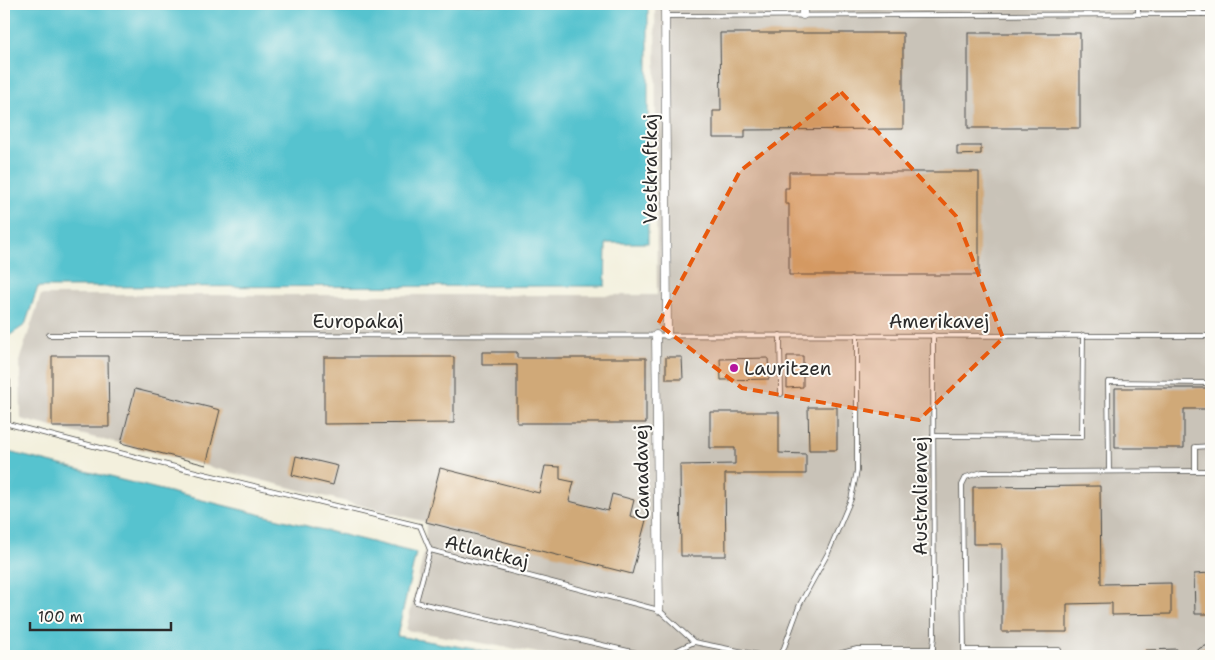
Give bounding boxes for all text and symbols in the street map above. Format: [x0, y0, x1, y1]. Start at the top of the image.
street label: Vestkraftkaj [638, 114, 663, 224]
street label: Europakaj [313, 309, 403, 334]
street label: Amerikavej [889, 309, 989, 334]
place label: Lauritzen [744, 356, 831, 381]
marker: Lauritzen [728, 362, 740, 374]
street label: Canadavej [628, 424, 655, 520]
street label: Australienvej [908, 436, 933, 556]
street label: Atlantkaj [442, 529, 532, 574]
scale bar [30, 600, 171, 632]
text: 100 m [38, 607, 83, 627]

